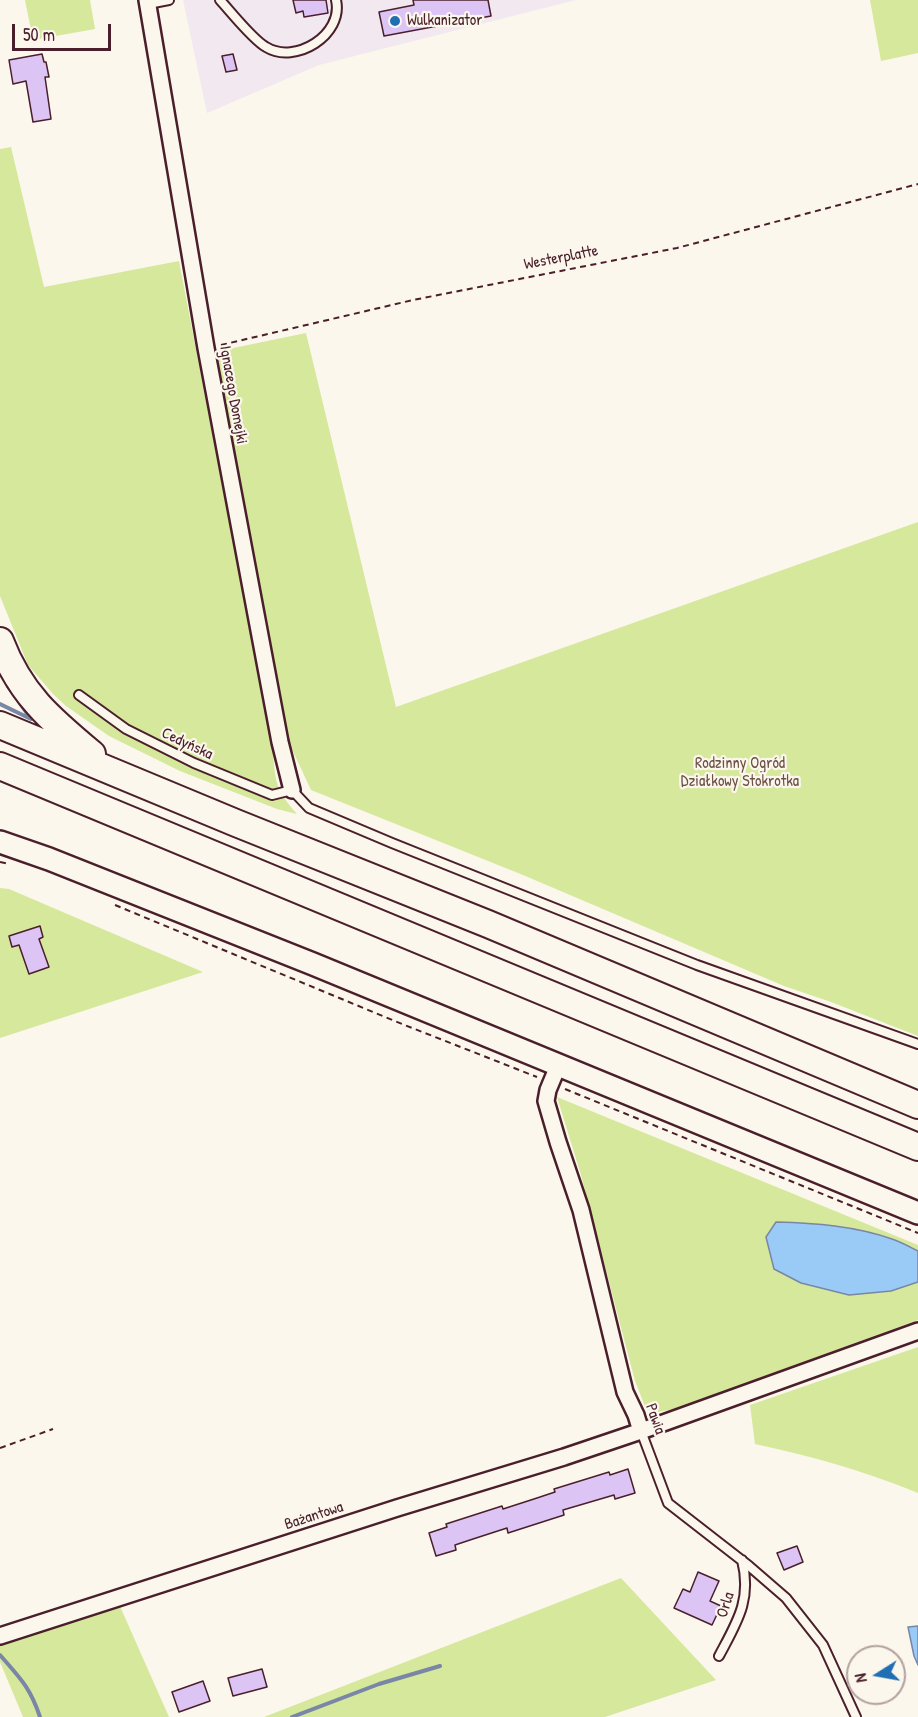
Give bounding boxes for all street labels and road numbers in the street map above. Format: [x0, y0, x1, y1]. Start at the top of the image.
street label: Westerplatte [522, 241, 600, 275]
street label: Ignacego Domejki [215, 344, 251, 446]
street label: Cedyńska [158, 724, 216, 764]
street label: Pawia [641, 1401, 669, 1437]
street label: Bażantowa [282, 1498, 346, 1534]
street label: Orla [713, 1590, 739, 1620]

